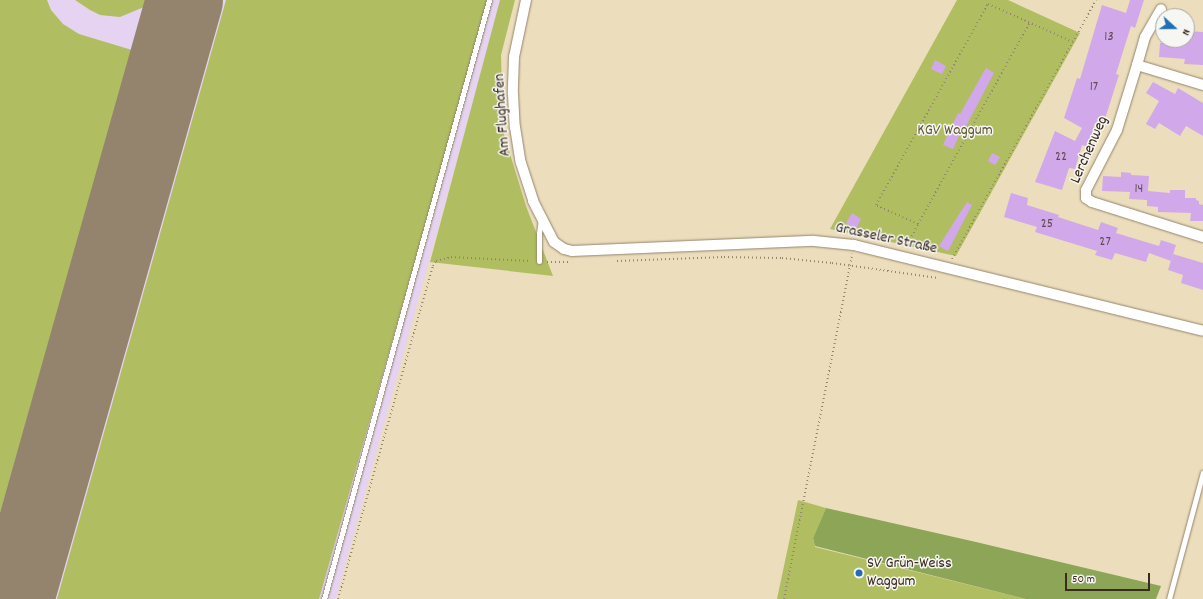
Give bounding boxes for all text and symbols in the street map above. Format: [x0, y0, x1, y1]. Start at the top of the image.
north arrow [1155, 8, 1195, 48]
text: N [1177, 27, 1194, 37]
house number: 13 [1104, 29, 1114, 45]
street label: Am Flughafen [491, 73, 515, 157]
house number: 17 [1090, 79, 1098, 95]
street label: Lerchenweg [1067, 113, 1113, 187]
park label: KGV Waggum [917, 121, 993, 141]
house number: 22 [1055, 149, 1067, 165]
house number: 14 [1135, 181, 1143, 197]
house number: 25 [1041, 216, 1053, 232]
street label: Grasseler Straße [833, 219, 939, 259]
house number: 27 [1099, 234, 1111, 250]
place label: SV Grün-Weiss Waggum [867, 554, 952, 592]
scale bar [1067, 565, 1152, 591]
marker: SV Grün-Weiss Waggum [854, 568, 864, 578]
text: 50 m [1072, 571, 1095, 588]

